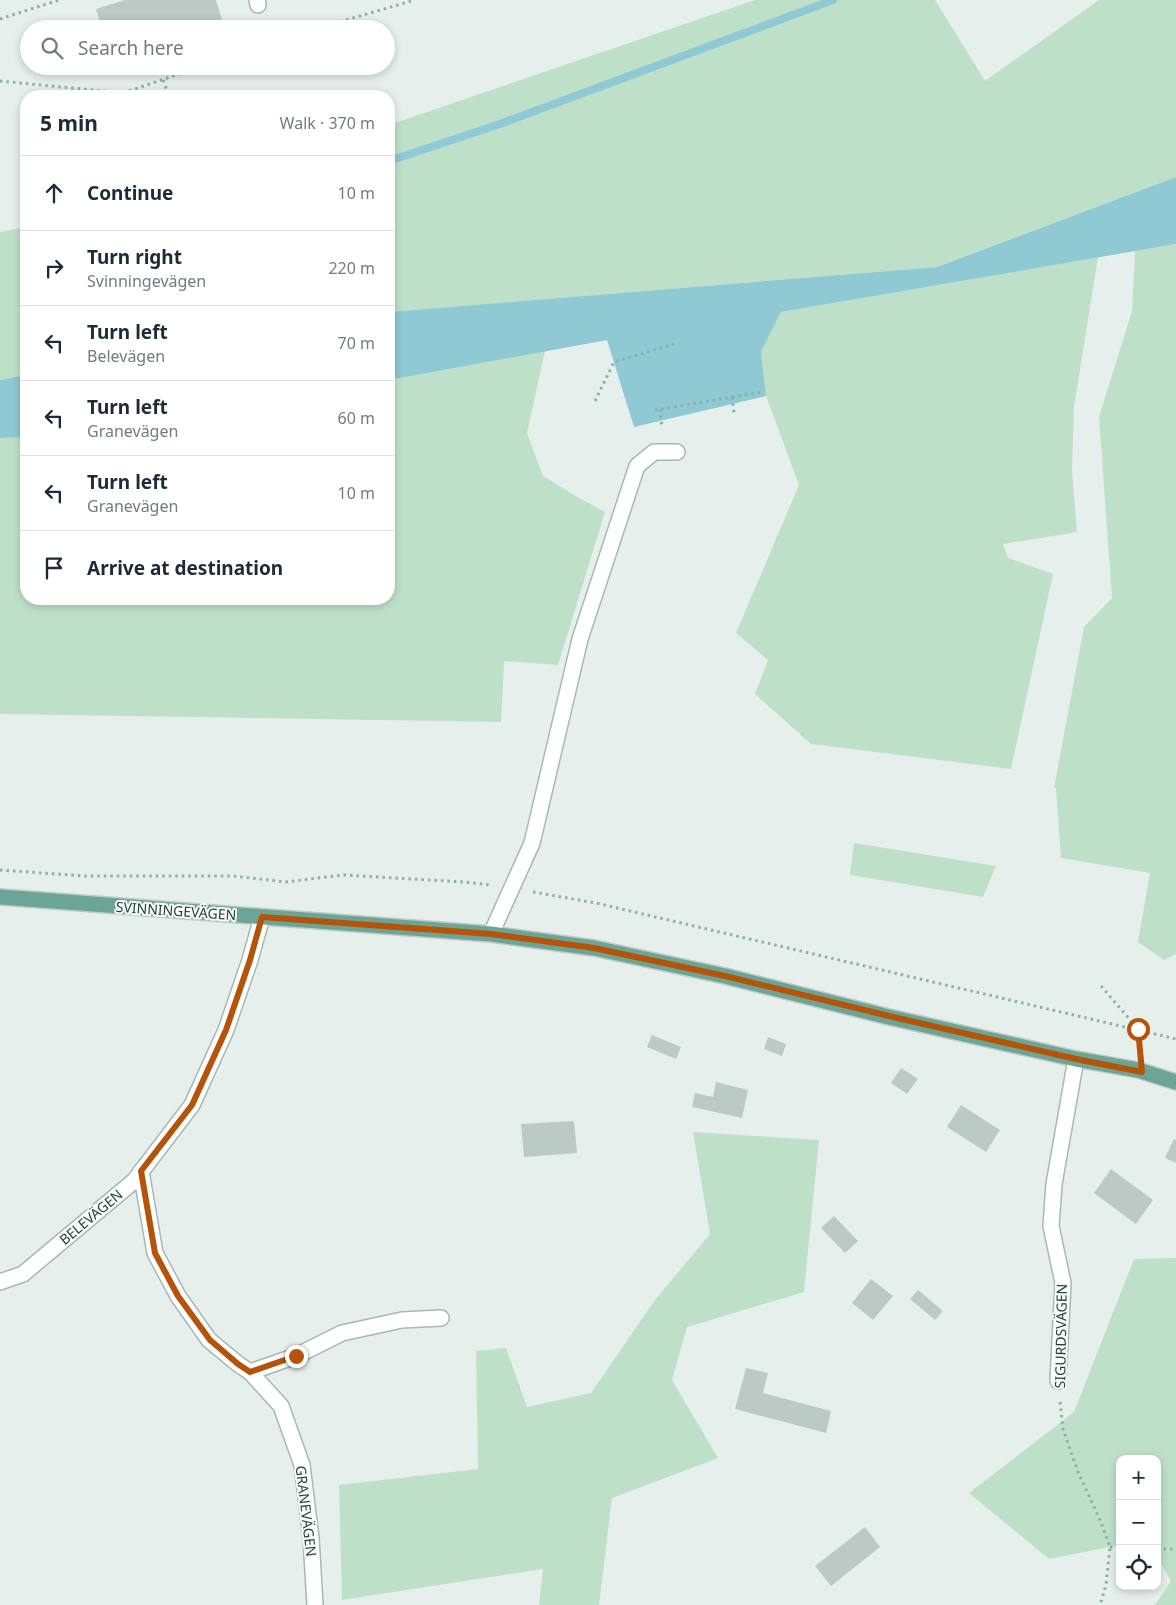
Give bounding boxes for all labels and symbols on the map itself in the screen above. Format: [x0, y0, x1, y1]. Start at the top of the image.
street label: SVINNINGEVÄGEN [115, 897, 237, 924]
route start [1127, 1018, 1150, 1041]
street label: BELEVÄGEN [55, 1185, 126, 1249]
street label: SIGURDSVÄGEN [1050, 1284, 1071, 1388]
route end [285, 1345, 308, 1368]
street label: GRANEVÄGEN [291, 1464, 321, 1557]

